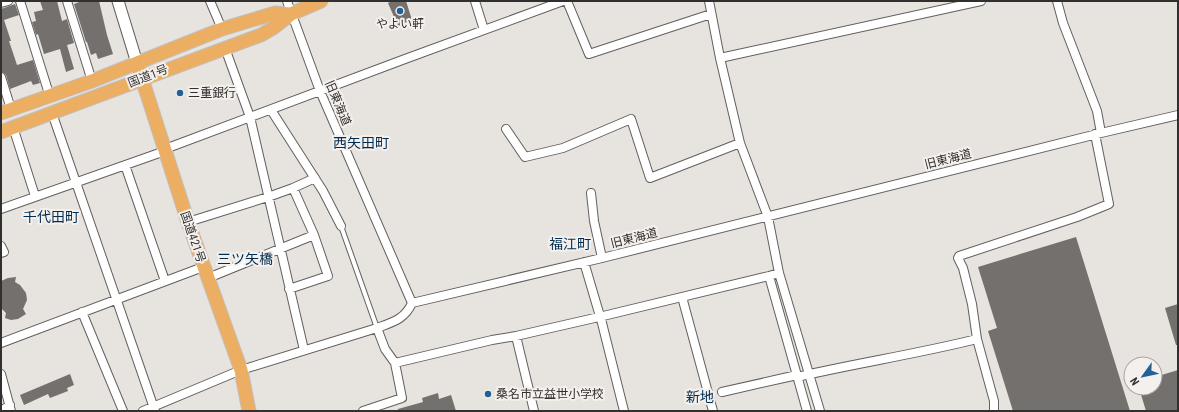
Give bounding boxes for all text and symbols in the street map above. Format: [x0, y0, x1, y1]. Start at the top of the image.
marker: やよい軒 [395, 6, 405, 16]
place label: やよい軒 [376, 17, 424, 31]
street label: 国道1号 [126, 62, 170, 90]
street label: 旧東海道 [322, 78, 354, 128]
place label: 三重銀行 [188, 86, 236, 100]
marker: 三重銀行 [175, 88, 185, 98]
district label: 西矢田町 [333, 135, 389, 151]
street label: 旧東海道 [923, 146, 973, 172]
district label: 千代田町 [23, 209, 79, 225]
street label: 国道421号 [178, 209, 208, 265]
street label: 旧東海道 [609, 225, 659, 251]
district label: 福江町 [549, 236, 591, 252]
district label: 三ツ矢橋 [217, 251, 273, 267]
north arrow [1123, 356, 1163, 396]
text: N [1128, 375, 1142, 388]
place label: 桑名市立益世小学校 [496, 387, 604, 401]
marker: 桑名市立益世小学校 [483, 389, 493, 399]
district label: 新地 [686, 389, 714, 405]

